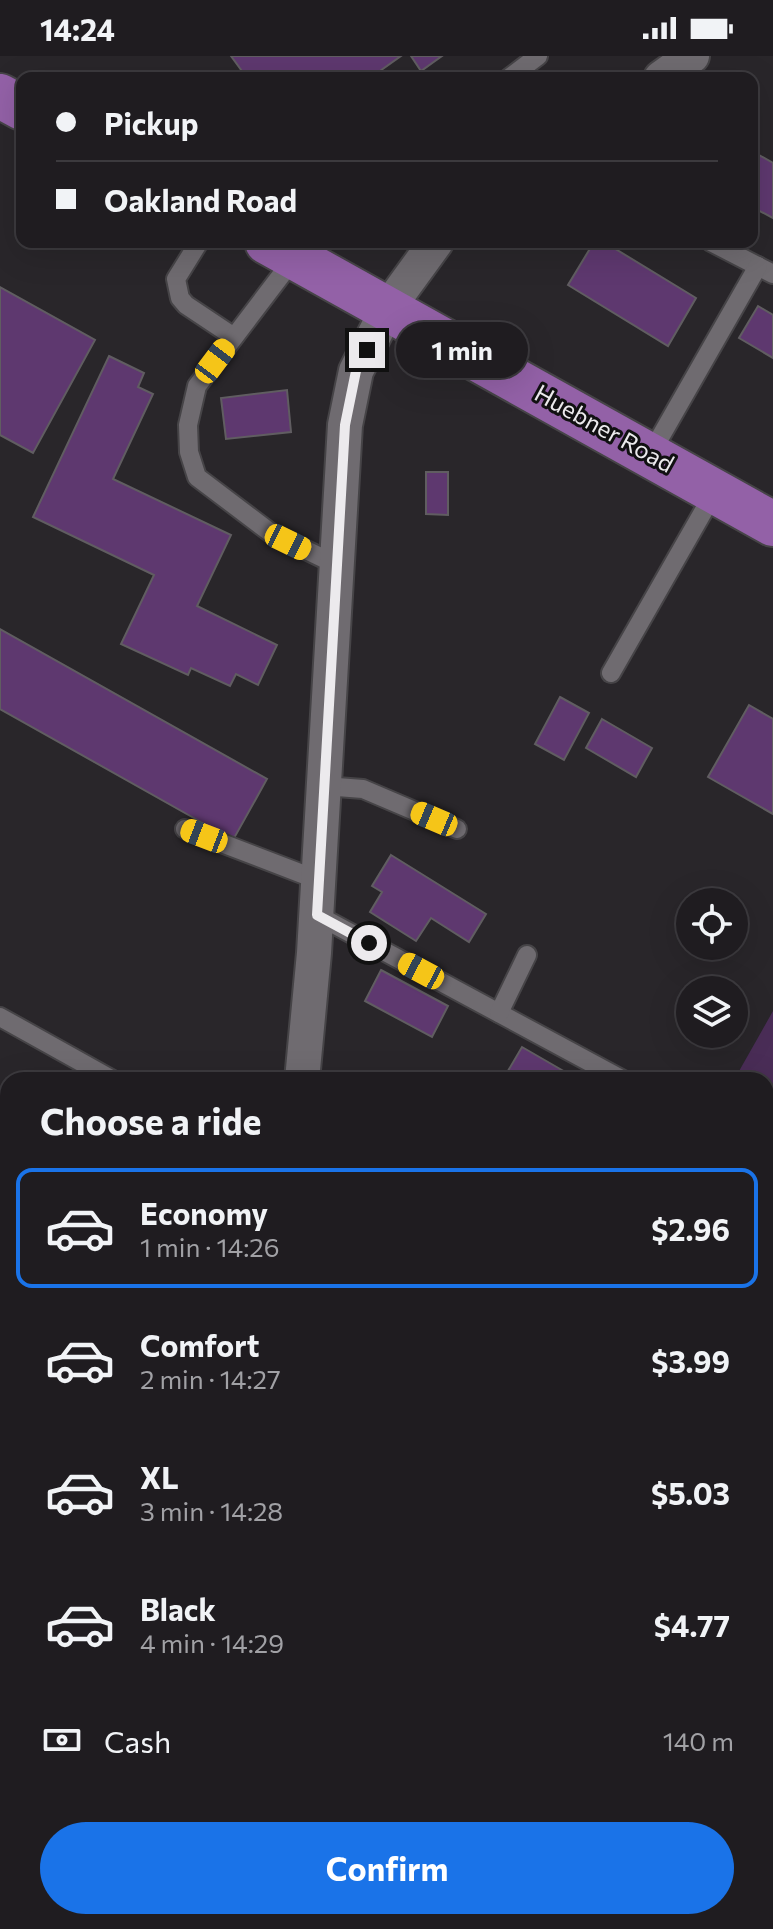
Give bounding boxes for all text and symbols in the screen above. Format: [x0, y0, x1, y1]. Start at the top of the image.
text: 14:24 [40, 10, 115, 47]
text: Pickup [104, 104, 198, 141]
text: Oakland Road [104, 181, 297, 218]
callout: 1 min [395, 322, 527, 378]
route end [349, 332, 385, 368]
text: 1 min [431, 334, 493, 365]
car [191, 335, 239, 387]
street label: Huebner Road [530, 377, 679, 478]
car [261, 521, 315, 563]
car [407, 799, 461, 839]
car [177, 816, 231, 856]
map controls [676, 888, 748, 1048]
button: locate [676, 888, 748, 960]
route start [351, 925, 387, 961]
car [394, 949, 448, 993]
button: layers [676, 976, 748, 1048]
text: Choose a ride [40, 1098, 261, 1142]
icon: car [44, 1192, 116, 1264]
text: Economy [140, 1194, 268, 1231]
text: $2.96 [651, 1210, 730, 1247]
text: 1 min · 14:26 [140, 1231, 279, 1262]
icon: car [44, 1324, 116, 1396]
text: Comfort [140, 1326, 259, 1363]
text: $3.99 [651, 1342, 730, 1379]
text: 2 min · 14:27 [140, 1363, 281, 1394]
icon: car [44, 1456, 116, 1528]
text: XL [140, 1458, 179, 1495]
text: $5.03 [651, 1474, 730, 1511]
text: 3 min · 14:28 [140, 1495, 283, 1526]
icon: car [44, 1588, 116, 1660]
text: Black [140, 1590, 216, 1627]
text: $4.77 [654, 1606, 730, 1643]
text: 4 min · 14:29 [140, 1627, 284, 1658]
icon: cash [40, 1718, 84, 1762]
text: Cash [104, 1722, 171, 1759]
text: 140 m [663, 1725, 734, 1756]
button: Confirm [40, 1822, 734, 1914]

